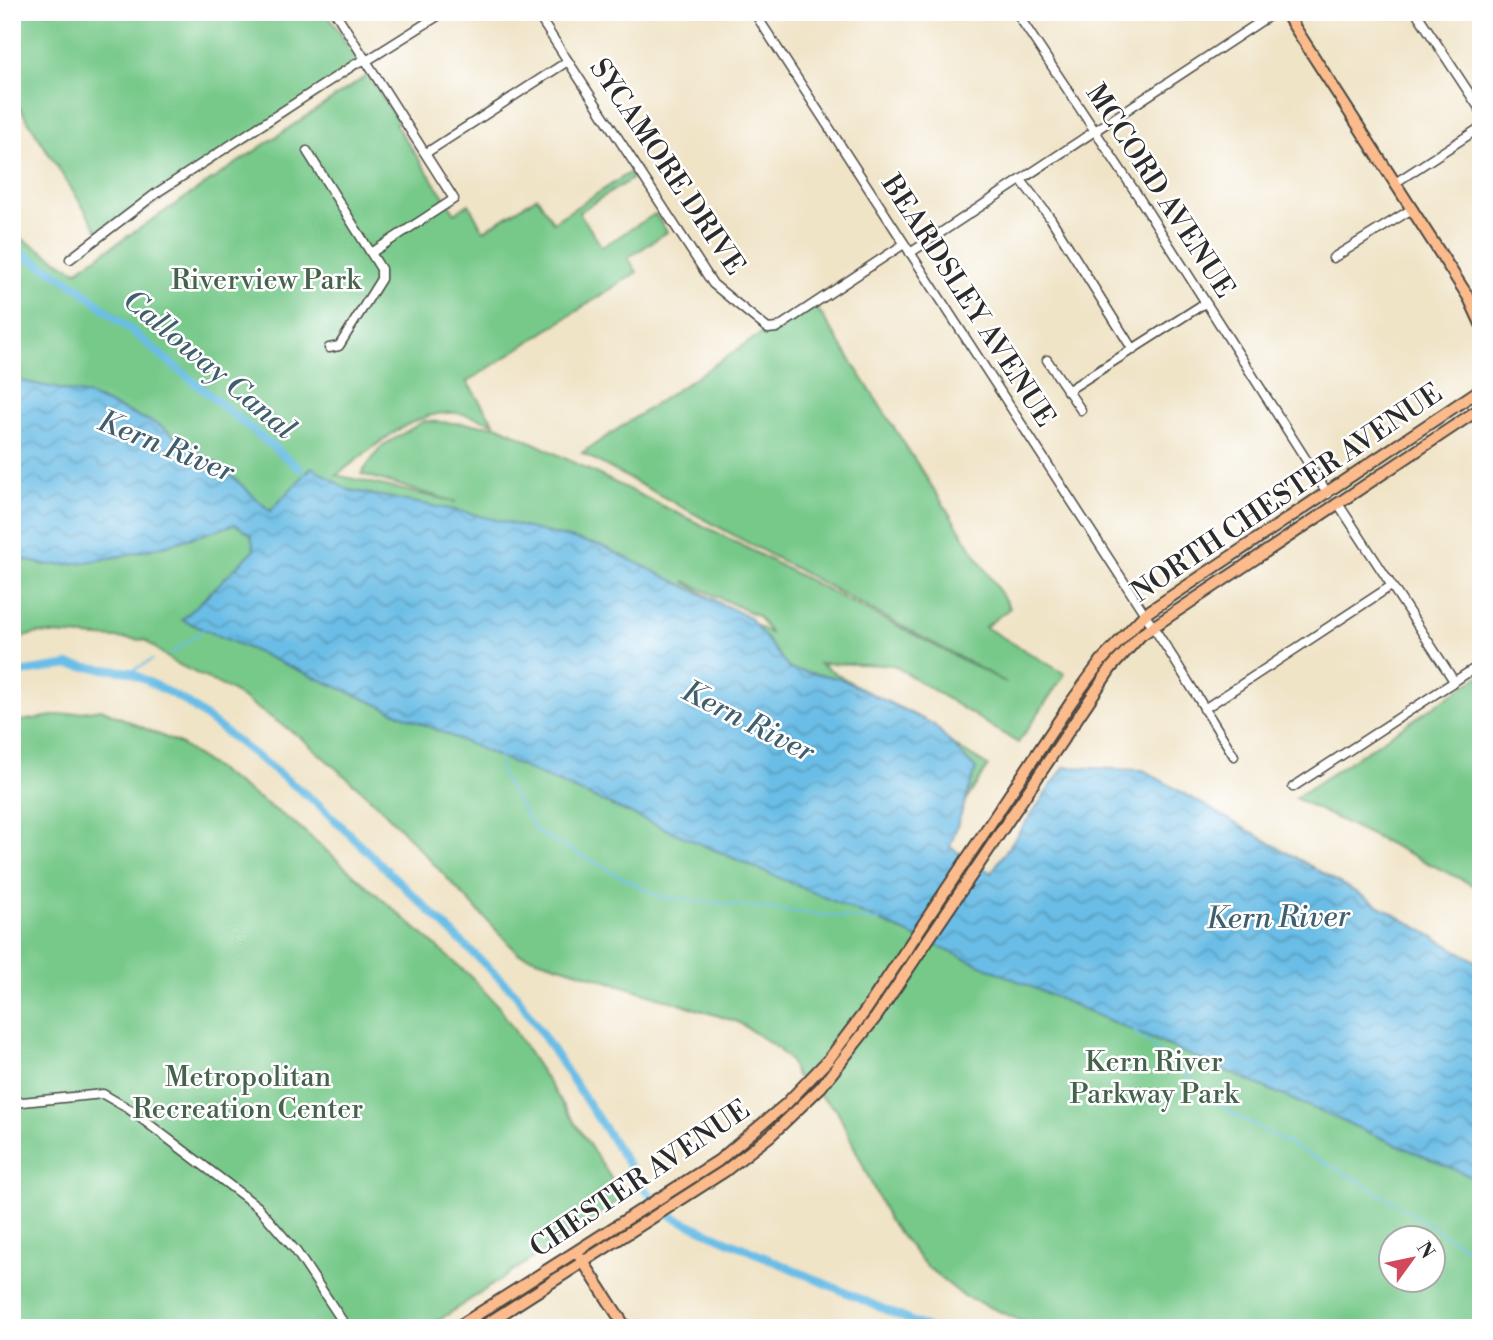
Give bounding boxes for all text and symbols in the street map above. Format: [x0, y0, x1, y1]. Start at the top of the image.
street label: SYCAMORE DRIVE [582, 52, 752, 282]
street label: MCCORD AVENUE [1078, 77, 1242, 305]
street label: BEARDSLEY AVENUE [873, 167, 1063, 434]
park label: Riverview Park [171, 263, 362, 298]
water label: Calloway Canal [115, 282, 303, 449]
street label: NORTH CHESTER AVENUE [1125, 376, 1449, 610]
water label: Kern River [92, 402, 241, 492]
water label: Kern River [675, 672, 822, 772]
water label: Kern River [1206, 898, 1352, 938]
park label: Kern River Parkway Park [1069, 1045, 1240, 1112]
park label: Metropolitan Recreation Center [133, 1060, 363, 1127]
street label: CHESTER AVENUE [523, 1092, 757, 1266]
north arrow [1378, 1224, 1448, 1294]
text: N [1411, 1237, 1440, 1263]

